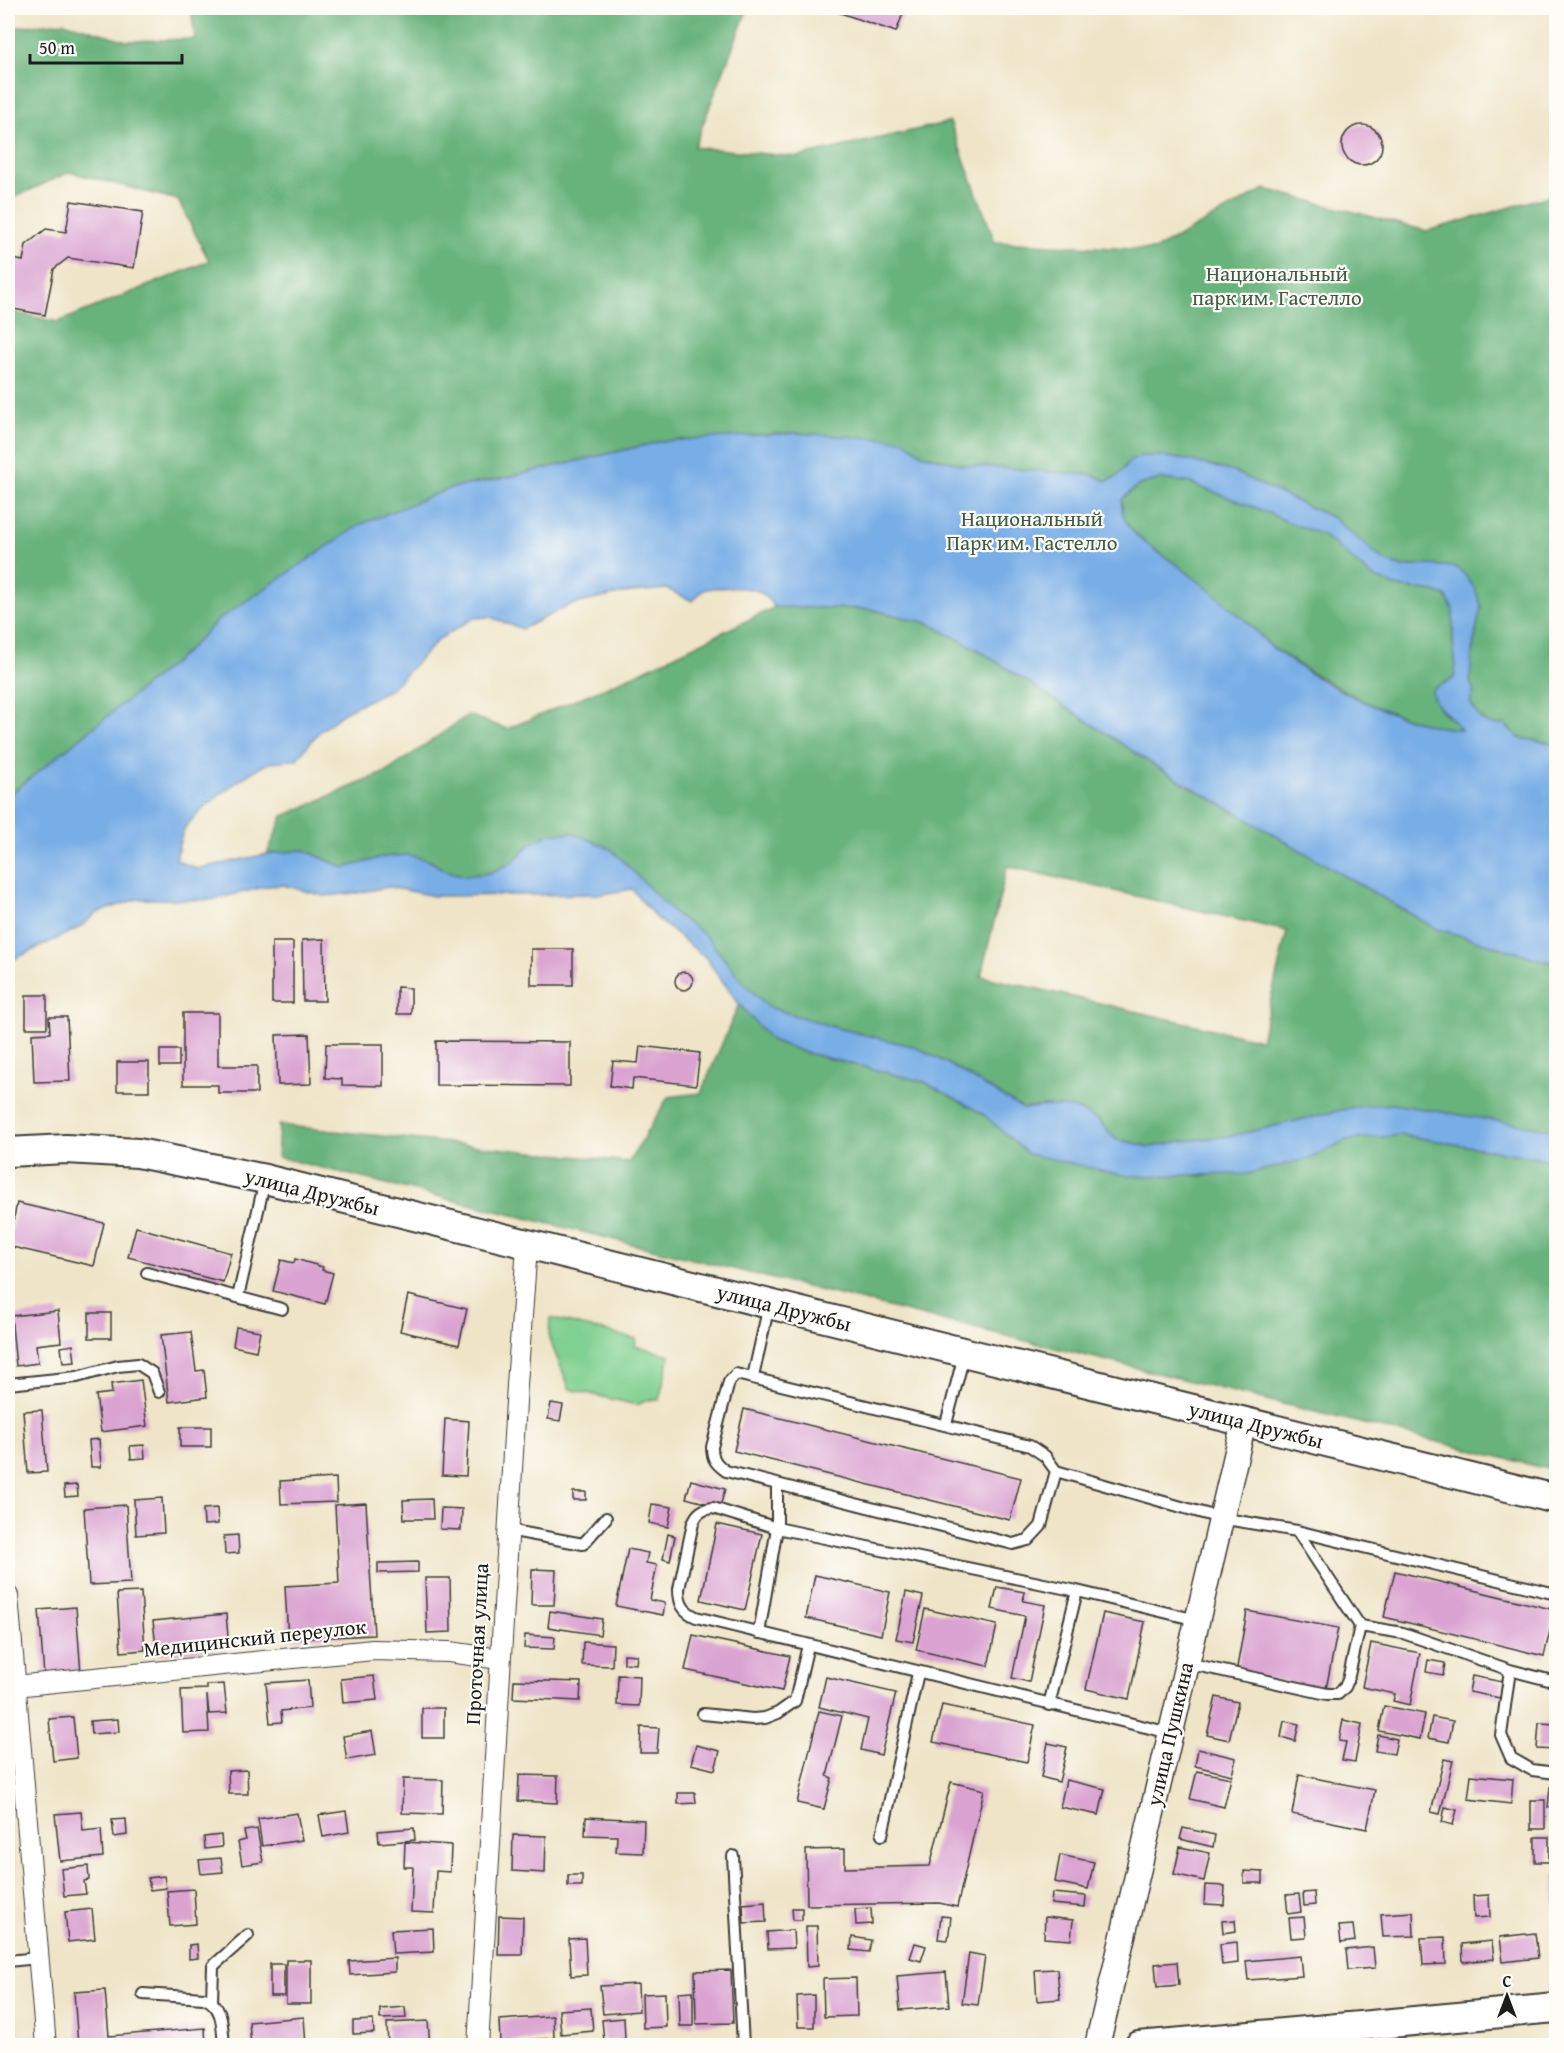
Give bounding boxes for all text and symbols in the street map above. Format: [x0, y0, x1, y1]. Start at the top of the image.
scale bar [30, 27, 182, 65]
text: 50 m [39, 34, 75, 61]
park label: Национальный парк им. Гастелло [1192, 258, 1362, 313]
park label: Национальный Парк им. Гастелло [946, 503, 1118, 558]
street label: улица Дружбы [241, 1160, 383, 1223]
street label: улица Дружбы [713, 1276, 855, 1339]
street label: улица Дружбы [1185, 1393, 1327, 1456]
street label: Проточная улица [457, 1562, 496, 1726]
street label: Медицинский переулок [142, 1610, 368, 1665]
street label: улица Пушкина [1138, 1659, 1201, 1810]
north arrow [1477, 1966, 1537, 2026]
text: С [1502, 1969, 1512, 1993]

